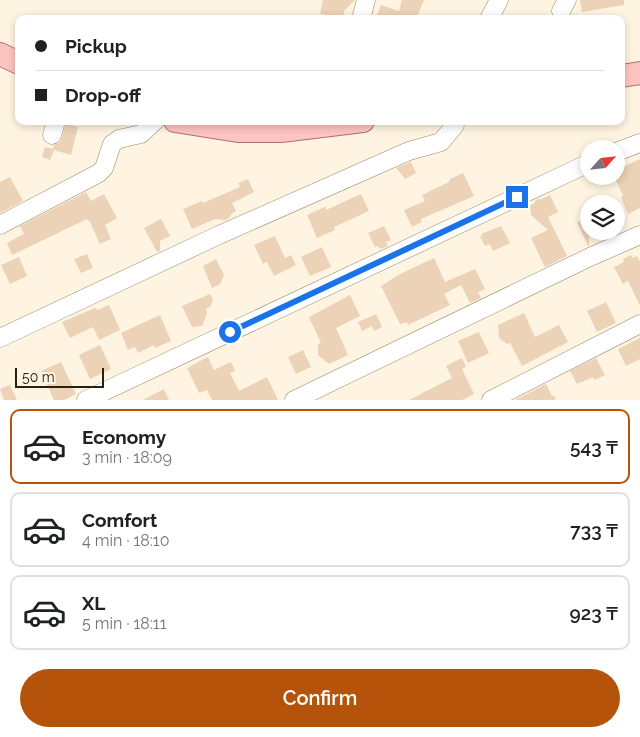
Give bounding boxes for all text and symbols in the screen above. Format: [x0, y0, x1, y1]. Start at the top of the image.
text: Pickup [65, 35, 127, 57]
text: Drop-off [65, 84, 141, 106]
north arrow [580, 140, 625, 185]
map controls [580, 140, 625, 240]
route end [506, 186, 528, 208]
button: layers [580, 195, 625, 240]
route start [219, 321, 241, 343]
scale bar [15, 364, 104, 388]
text: 50 m [22, 369, 55, 385]
icon: car [22, 424, 67, 469]
text: Economy [82, 426, 166, 448]
text: 543 ₸ [570, 436, 618, 458]
text: 3 min · 18:09 [82, 448, 172, 467]
icon: car [22, 507, 67, 552]
text: Comfort [82, 509, 157, 531]
text: 733 ₸ [570, 519, 618, 541]
text: 4 min · 18:10 [82, 531, 170, 550]
icon: car [22, 590, 67, 635]
text: XL [82, 592, 105, 614]
text: 923 ₸ [570, 602, 618, 624]
text: 5 min · 18:11 [82, 614, 167, 633]
button: Confirm [20, 669, 620, 727]

